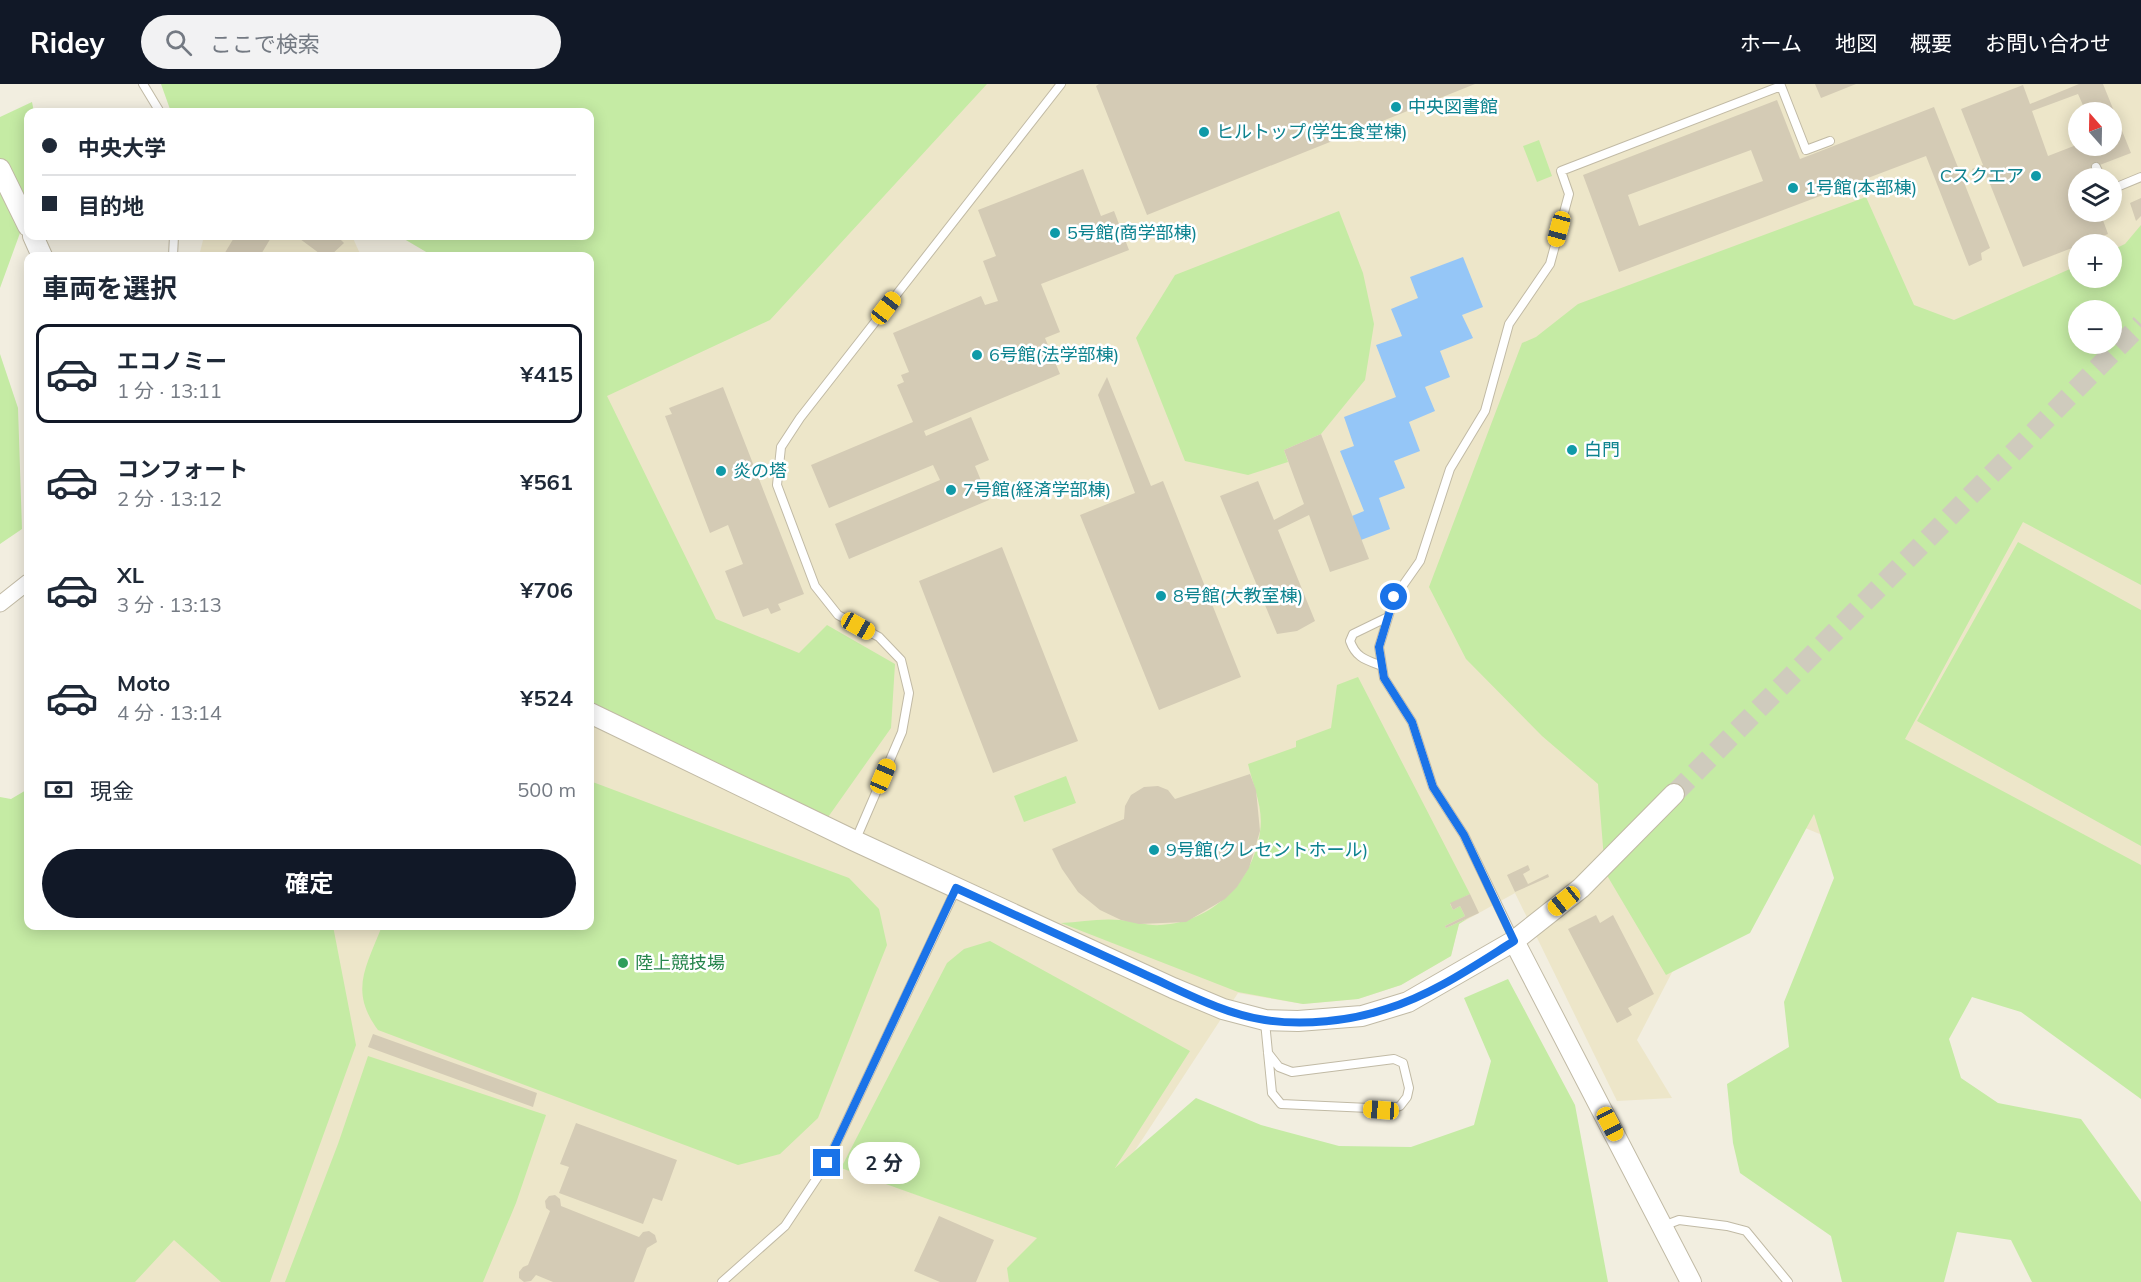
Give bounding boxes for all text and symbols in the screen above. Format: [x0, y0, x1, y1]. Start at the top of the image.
search box [141, 15, 561, 69]
text: Ridey [30, 25, 105, 60]
icon: search [162, 26, 195, 59]
text: ここで検索 [210, 30, 320, 58]
text: ホーム [1740, 30, 1802, 56]
text: 地図 [1835, 30, 1877, 56]
text: 概要 [1910, 30, 1952, 56]
text: お問い合わせ [1985, 30, 2111, 56]
place label: 中央図書館 [1408, 95, 1498, 118]
marker: 中央図書館 [1389, 100, 1403, 114]
north arrow [2068, 102, 2122, 156]
map controls [2068, 102, 2122, 354]
place label: ヒルトップ(学生食堂棟) [1216, 120, 1407, 143]
marker: ヒルトップ(学生食堂棟) [1197, 125, 1211, 139]
text: 中央大学 [78, 134, 166, 162]
place label: Cスクエア [1940, 164, 2024, 187]
button: layers [2068, 168, 2122, 222]
marker: Cスクエア [2029, 169, 2043, 183]
place label: 1号館(本部棟) [1805, 176, 1917, 199]
marker: 1号館(本部棟) [1786, 181, 1800, 195]
text: 目的地 [78, 192, 144, 220]
car [1546, 209, 1572, 249]
place label: 5号館(商学部棟) [1067, 221, 1197, 244]
marker: 5号館(商学部棟) [1048, 226, 1062, 240]
button: + [2068, 234, 2122, 288]
text: 車両を選択 [42, 271, 177, 305]
car [868, 288, 904, 328]
button: − [2068, 300, 2122, 354]
place label: 6号館(法学部棟) [989, 343, 1119, 366]
icon: car [45, 347, 99, 401]
text: エコノミー [117, 347, 227, 375]
marker: 6号館(法学部棟) [970, 348, 984, 362]
text: ¥415 [520, 360, 573, 388]
text: 1 分 · 13:11 [117, 378, 222, 403]
place label: 白門 [1584, 438, 1620, 461]
marker: 白門 [1565, 443, 1579, 457]
icon: car [45, 455, 99, 509]
text: コンフォート [117, 455, 248, 483]
place label: 炎の塔 [733, 459, 787, 482]
marker: 炎の塔 [714, 464, 728, 478]
text: ¥561 [520, 468, 573, 496]
place label: 7号館(経済学部棟) [963, 478, 1111, 501]
marker: 7号館(経済学部棟) [944, 483, 958, 497]
text: 2 分 · 13:12 [117, 486, 222, 511]
text: XL [117, 561, 144, 589]
icon: car [45, 563, 99, 617]
text: ¥706 [520, 576, 573, 604]
route start [1380, 583, 1407, 610]
place label: 8号館(大教室棟) [1173, 584, 1303, 607]
marker: 8号館(大教室棟) [1154, 589, 1168, 603]
text: 3 分 · 13:13 [117, 592, 222, 617]
car [838, 609, 878, 643]
text: Moto [117, 669, 170, 697]
icon: car [45, 671, 99, 725]
text: ¥524 [520, 684, 573, 712]
text: 4 分 · 13:14 [117, 700, 222, 725]
car [868, 756, 898, 796]
icon: cash [42, 773, 75, 806]
text: 現金 [90, 777, 134, 805]
text: 500 m [517, 777, 576, 802]
place label: 9号館(クレセントホール) [1166, 838, 1368, 861]
marker: 9号館(クレセントホール) [1147, 843, 1161, 857]
button: 確定 [42, 849, 576, 918]
car [1544, 883, 1584, 919]
place label: 陸上競技場 [635, 951, 725, 974]
marker: 陸上競技場 [616, 956, 630, 970]
car [1362, 1100, 1400, 1120]
car [1594, 1104, 1626, 1144]
callout: 2 分 [848, 1142, 920, 1184]
route end [813, 1149, 840, 1176]
text: 2 分 [865, 1150, 903, 1175]

